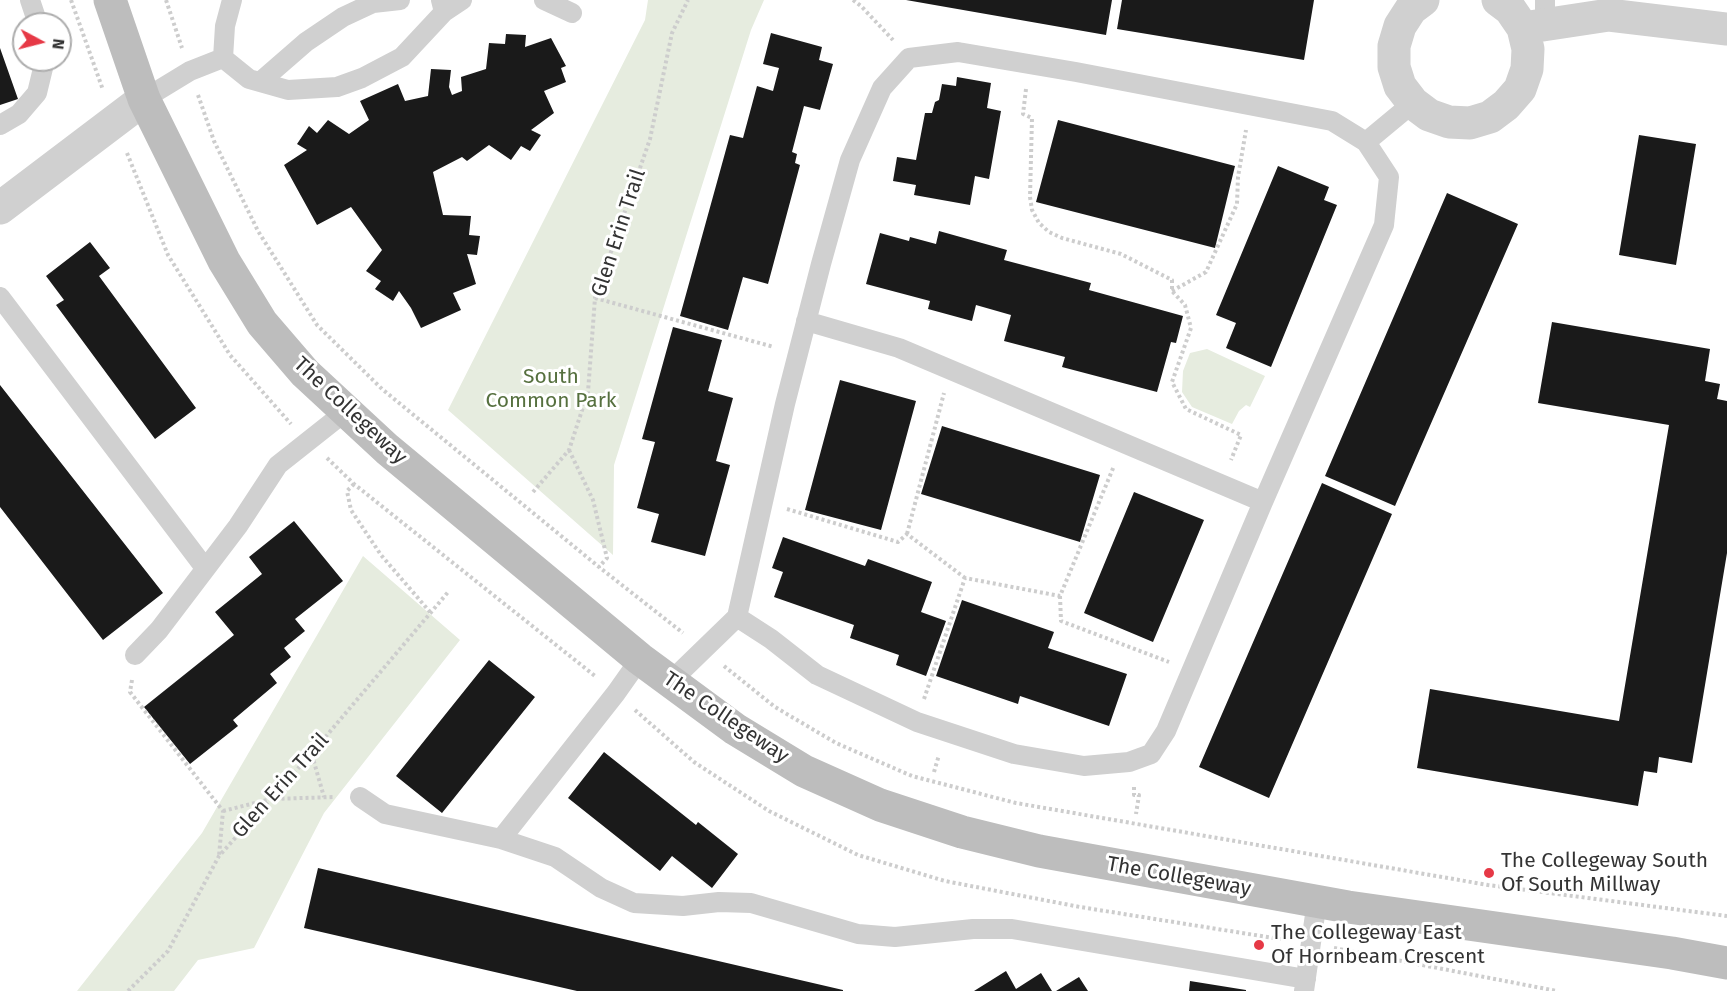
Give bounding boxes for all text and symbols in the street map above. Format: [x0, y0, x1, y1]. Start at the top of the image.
north arrow [12, 12, 72, 72]
text: N [48, 38, 68, 50]
street label: Glen Erin Trail [587, 166, 651, 300]
street label: The Collegeway [288, 352, 412, 470]
park label: South Common Park [485, 364, 617, 414]
street label: The Collegeway [659, 667, 793, 769]
street label: Glen Erin Trail [227, 728, 335, 844]
place label: The Collegeway South Of South Millway [1501, 848, 1708, 898]
street label: The Collegeway [1105, 852, 1253, 902]
marker: The Collegeway South Of South Millway [1482, 866, 1496, 880]
place label: The Collegeway East Of Hornbeam Crescent [1271, 920, 1485, 970]
marker: The Collegeway East Of Hornbeam Crescent [1252, 938, 1266, 952]

